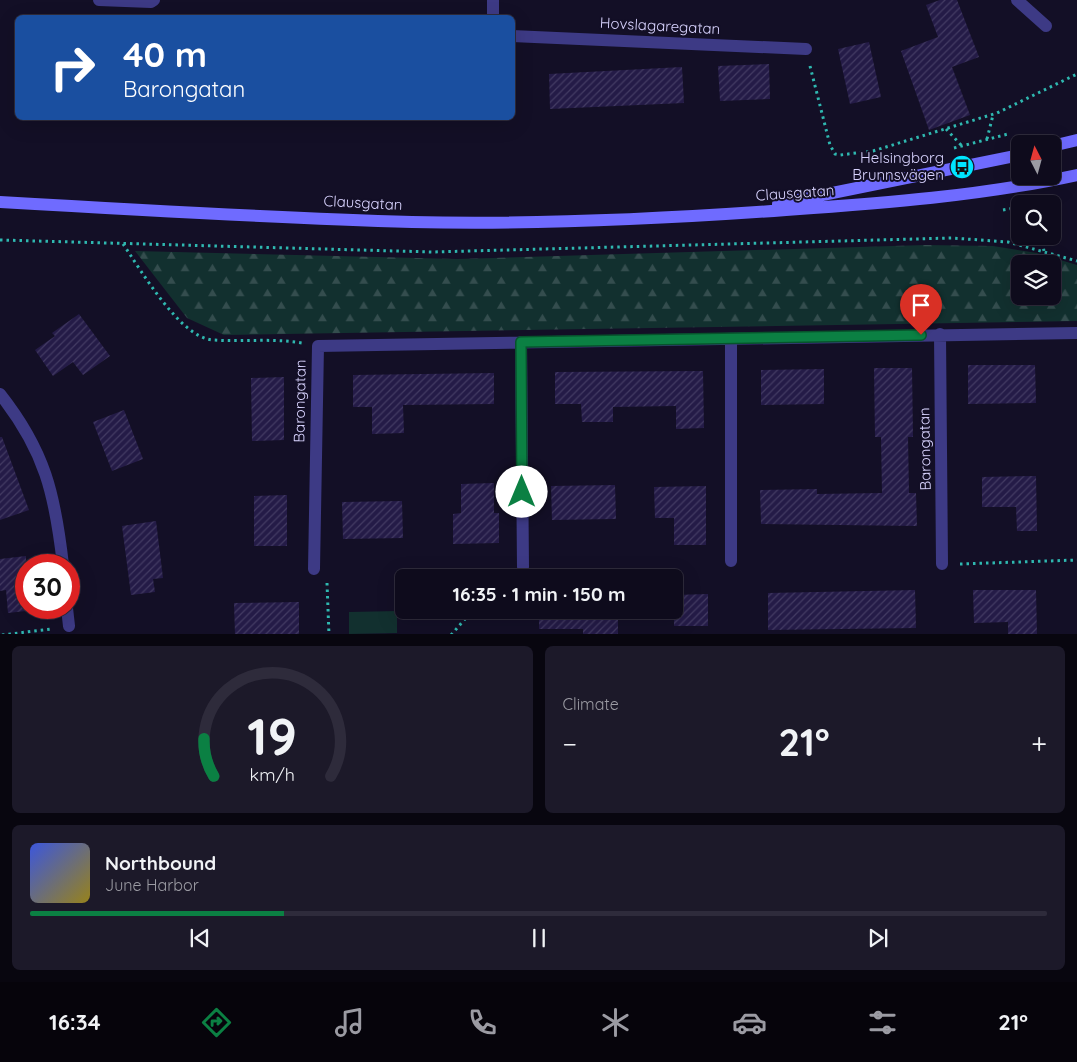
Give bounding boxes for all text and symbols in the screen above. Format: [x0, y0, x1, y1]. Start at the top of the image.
street label: Hovslagaregatan [599, 13, 721, 38]
text: 40 m [123, 32, 207, 76]
icon: right [40, 35, 105, 100]
text: Barongatan [123, 75, 245, 103]
north arrow [1011, 135, 1061, 185]
map controls [1011, 135, 1061, 305]
place label: Helsingborg Brunnsvägen [852, 148, 944, 184]
bus stop icon: Helsingborg Brunnsvägen [949, 154, 975, 180]
street label: Clausgatan [755, 180, 835, 205]
street label: Clausgatan [323, 191, 403, 214]
button: search [1011, 195, 1061, 245]
button: layers [1011, 255, 1061, 305]
pin [900, 284, 942, 335]
icon: arrive [907, 291, 935, 319]
street label: Barongatan [289, 359, 310, 443]
street label: Barongatan [914, 407, 935, 491]
position arrow [495, 465, 547, 517]
speed limit sign: 30 [15, 554, 80, 619]
text: 16:35 · 1 min · 150 m [453, 582, 625, 606]
text: Climate [563, 694, 619, 714]
text: 19 [247, 703, 297, 768]
text: 21° [778, 718, 830, 766]
text: − [563, 726, 577, 761]
text: + [1031, 726, 1047, 761]
text: km/h [250, 763, 295, 785]
text: Northbound [105, 851, 216, 875]
text: June Harbor [105, 875, 199, 895]
icon: previous [186, 924, 214, 952]
icon: pause [525, 924, 553, 952]
icon: next [864, 924, 892, 952]
icon: directions [199, 1005, 234, 1040]
icon: music [332, 1005, 367, 1040]
icon: phone [465, 1005, 500, 1040]
icon: climate [598, 1005, 633, 1040]
icon: car [732, 1005, 767, 1040]
icon: filters [865, 1005, 900, 1040]
text: 16:34 [49, 1008, 101, 1036]
text: 21° [998, 1008, 1028, 1036]

